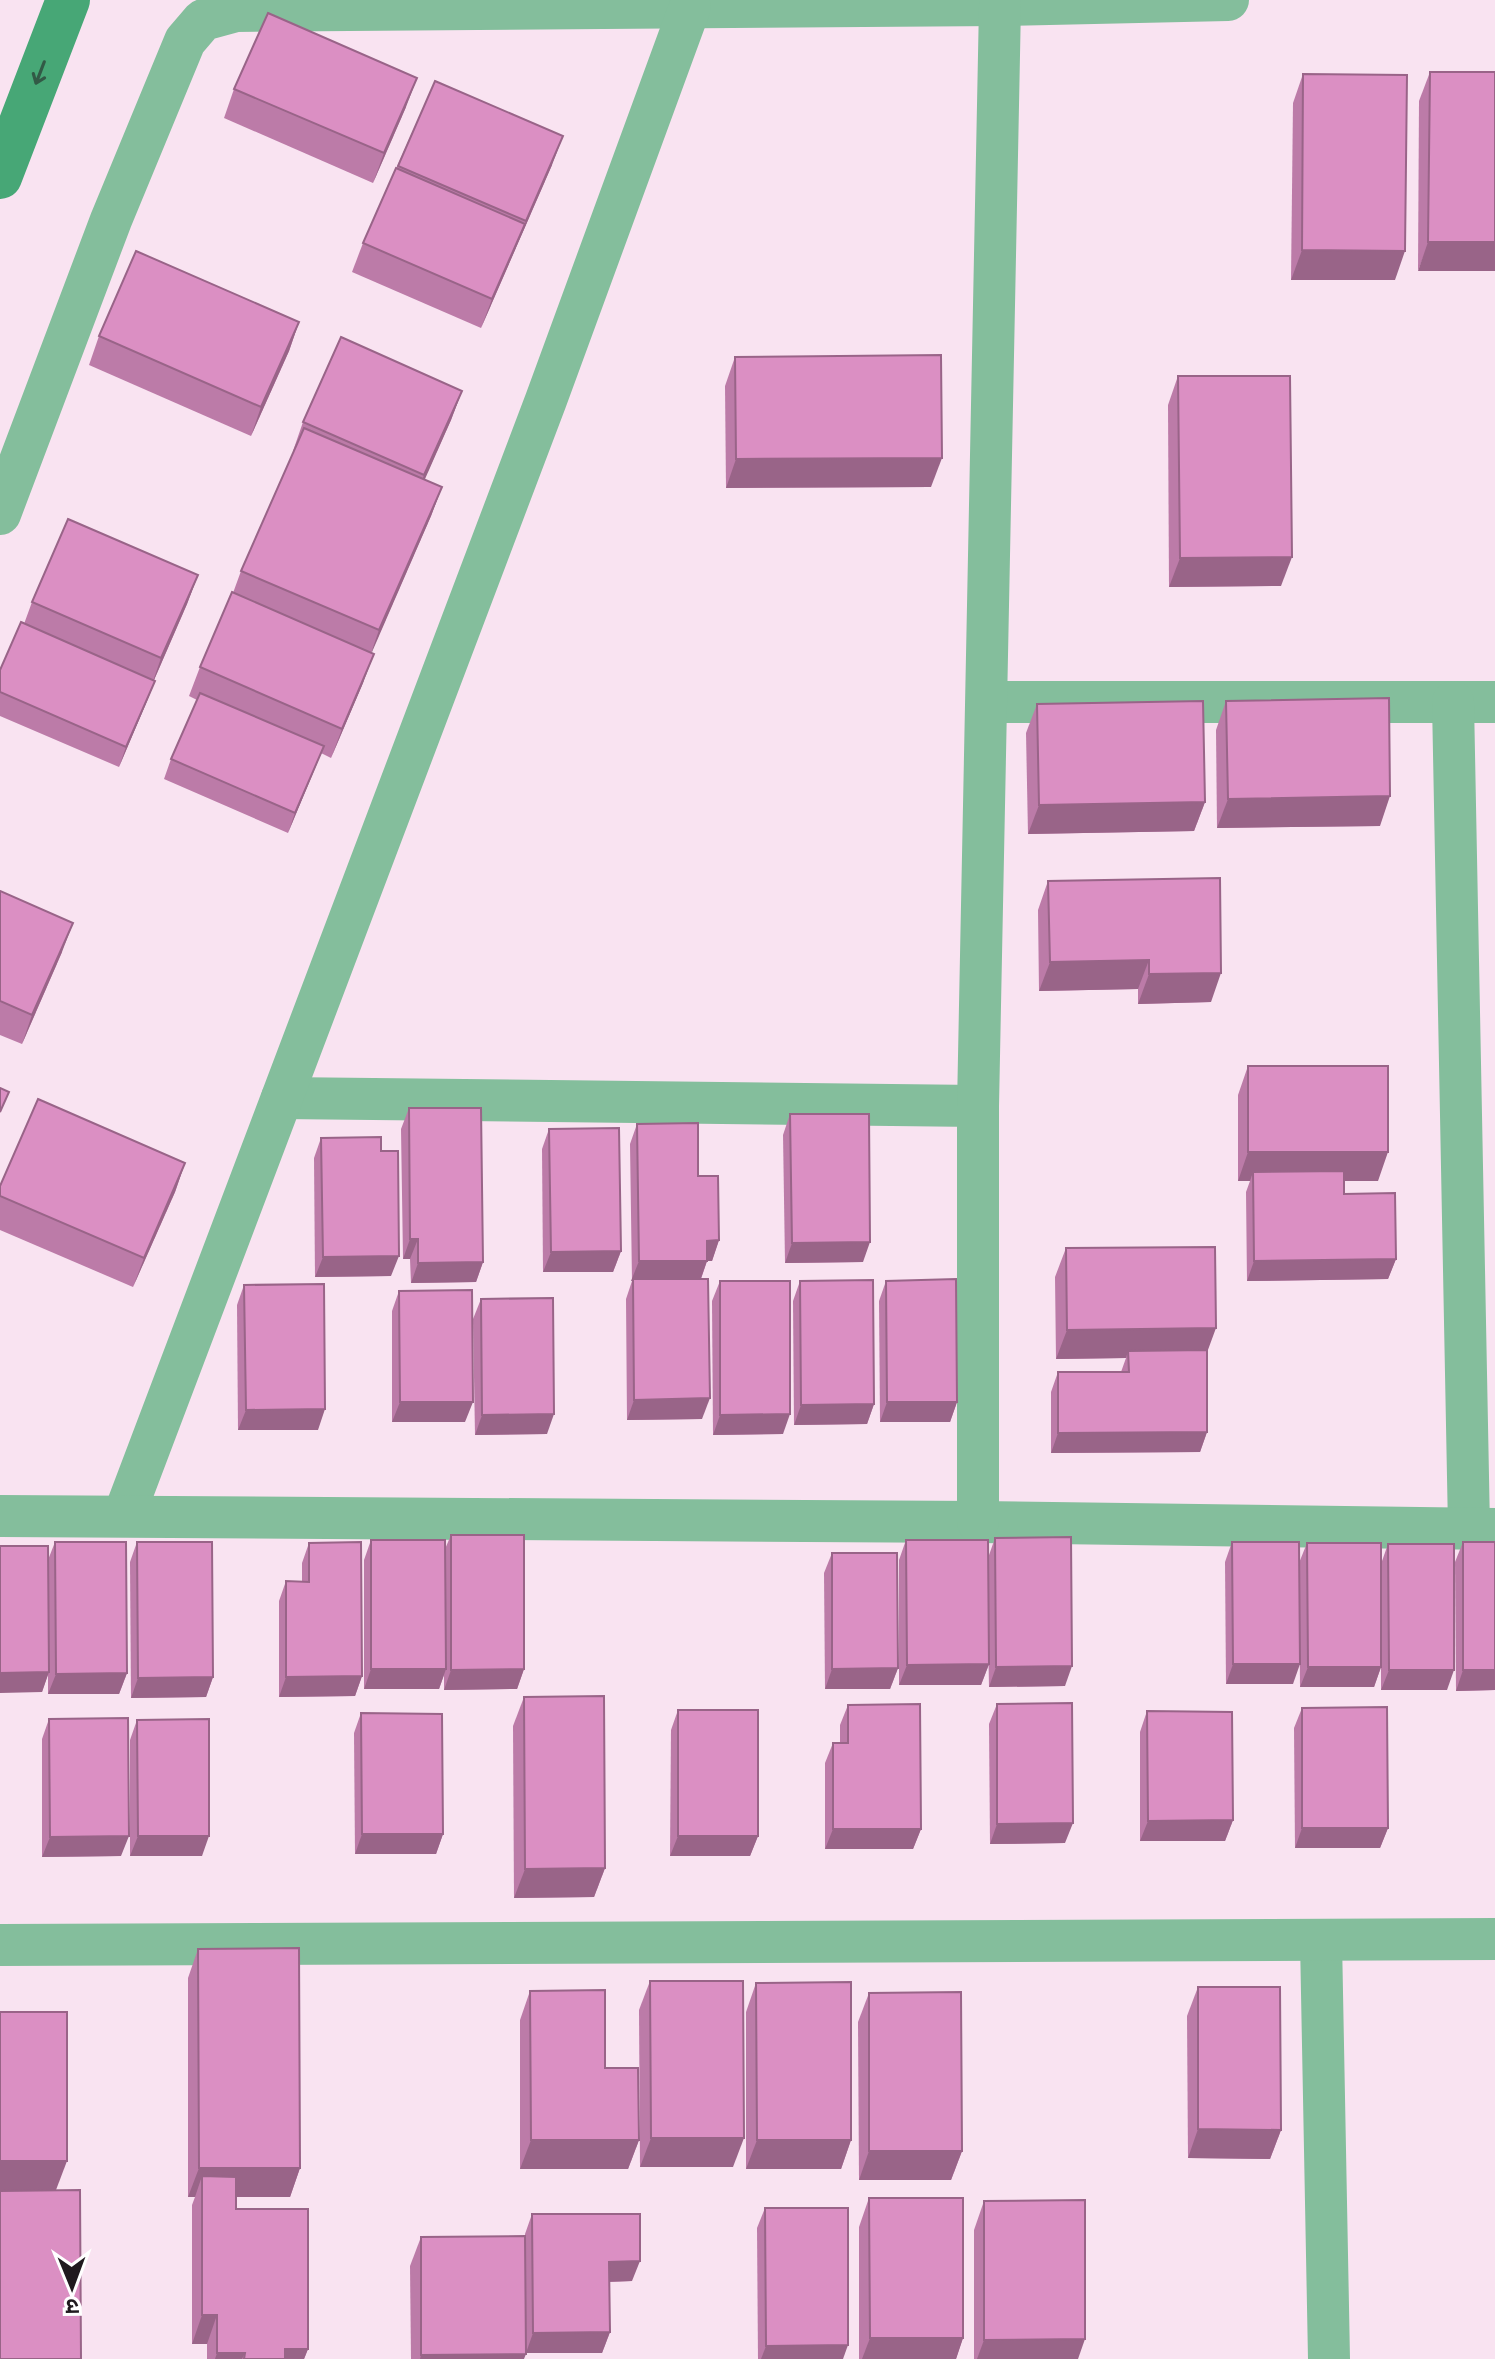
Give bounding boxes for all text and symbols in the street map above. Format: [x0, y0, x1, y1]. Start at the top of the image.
one-way arrow [32, 60, 46, 85]
north arrow [32, 2247, 112, 2327]
text: उ [65, 2294, 79, 2320]

